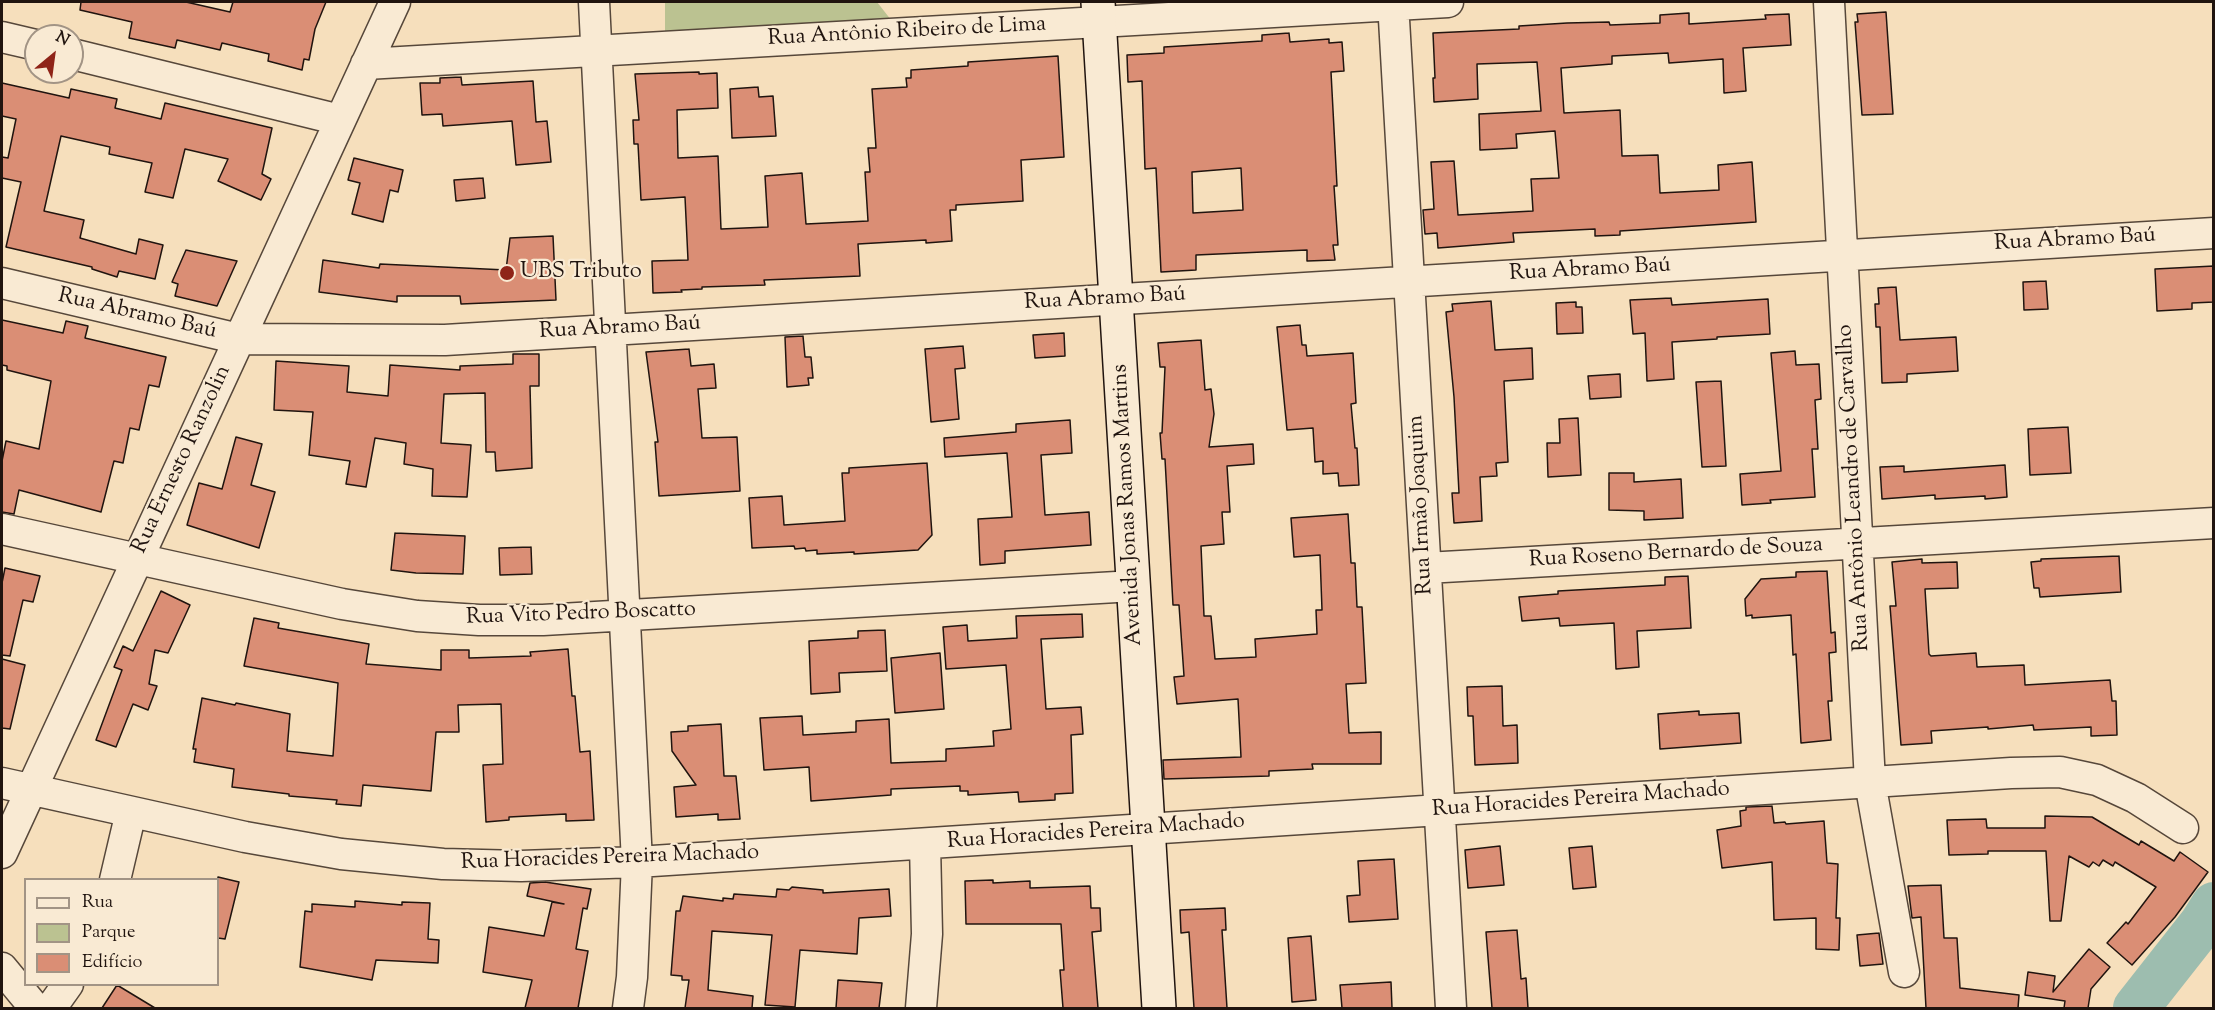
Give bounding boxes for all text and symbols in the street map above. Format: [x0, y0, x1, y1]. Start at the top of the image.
street label: Rua Antônio Ribeiro de Lima [767, 13, 1047, 53]
north arrow [24, 24, 84, 84]
text: N [51, 26, 73, 53]
street label: Rua Abramo Baú [1994, 224, 2156, 258]
street label: Rua Abramo Baú [1509, 254, 1671, 288]
place label: UBS Tributo [520, 260, 642, 286]
marker: UBS Tributo [498, 264, 516, 282]
street label: Rua Abramo Baú [1024, 283, 1186, 317]
street label: Rua Abramo Baú [55, 284, 219, 346]
street label: Rua Abramo Baú [539, 312, 701, 346]
street label: Rua Antônio Leandro de Carvalho [1833, 324, 1877, 652]
street label: Rua Ernesto Ranzolin [128, 362, 238, 558]
street label: Avenida Jonas Ramos Martins [1108, 363, 1150, 647]
street label: Rua Irmão Joaquim [1404, 414, 1440, 596]
street label: Rua Roseno Bernardo de Souza [1528, 533, 1824, 575]
street label: Rua Vito Pedro Boscatto [466, 598, 696, 632]
street label: Rua Horacides Pereira Machado [1431, 777, 1731, 825]
street label: Rua Horacides Pereira Machado [946, 809, 1246, 857]
street label: Rua Horacides Pereira Machado [460, 841, 760, 877]
legend [24, 878, 219, 986]
text: Rua [82, 890, 113, 916]
text: Parque [82, 920, 135, 946]
text: Edifício [82, 950, 142, 976]

